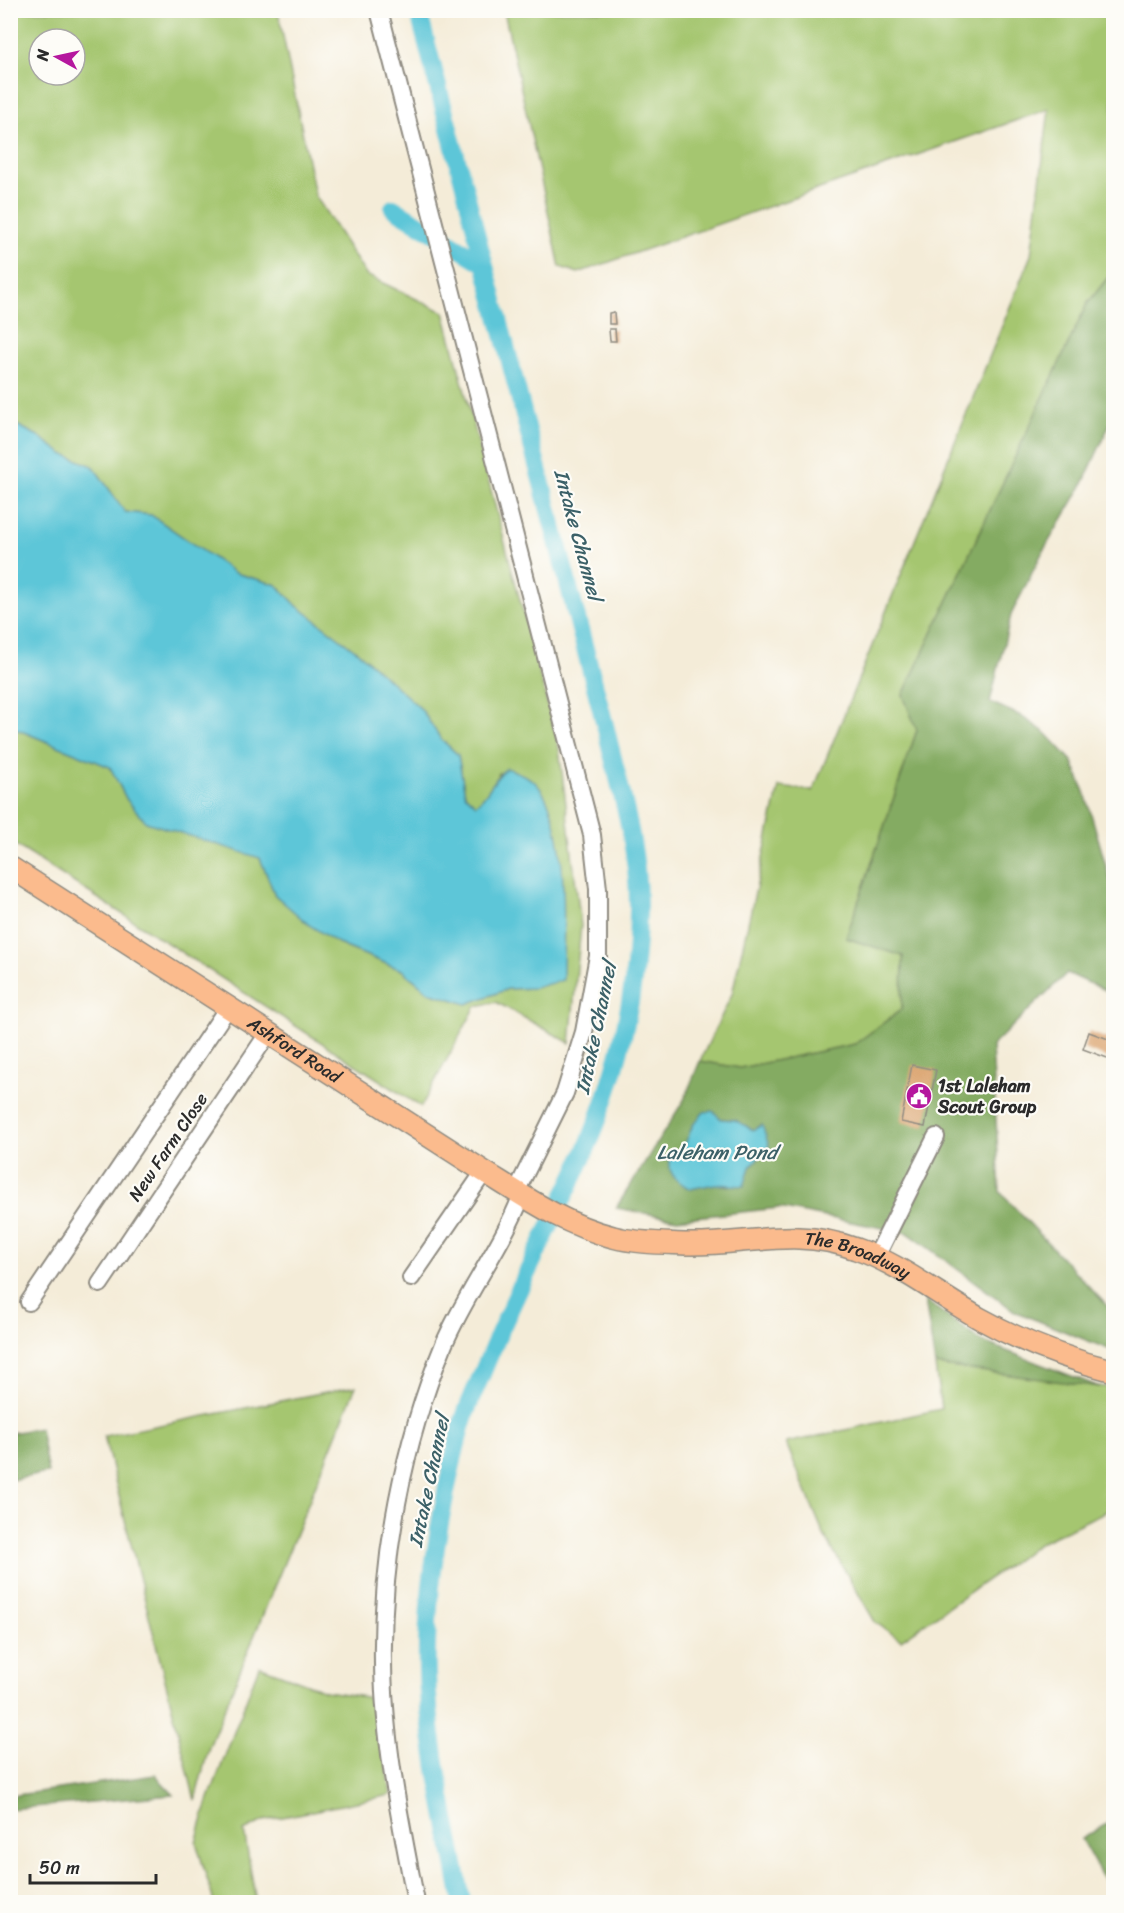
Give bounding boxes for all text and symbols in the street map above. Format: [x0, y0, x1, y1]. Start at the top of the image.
north arrow [27, 27, 87, 87]
text: N [27, 47, 58, 63]
water label: Intake Channel [543, 465, 613, 608]
water label: Intake Channel [565, 955, 628, 1098]
street label: Ashford Road [240, 1007, 349, 1093]
place label: 1st Laleham Scout Group [937, 1070, 1037, 1123]
public building icon: 1st Laleham Scout Group [904, 1081, 934, 1111]
street label: New Farm Close [120, 1086, 216, 1208]
water label: Laleham Pond [657, 1135, 782, 1170]
street label: The Broadway [804, 1222, 917, 1289]
water label: Intake Channel [398, 1408, 461, 1551]
scale bar [30, 1847, 156, 1885]
text: 50 m [39, 1852, 80, 1884]

